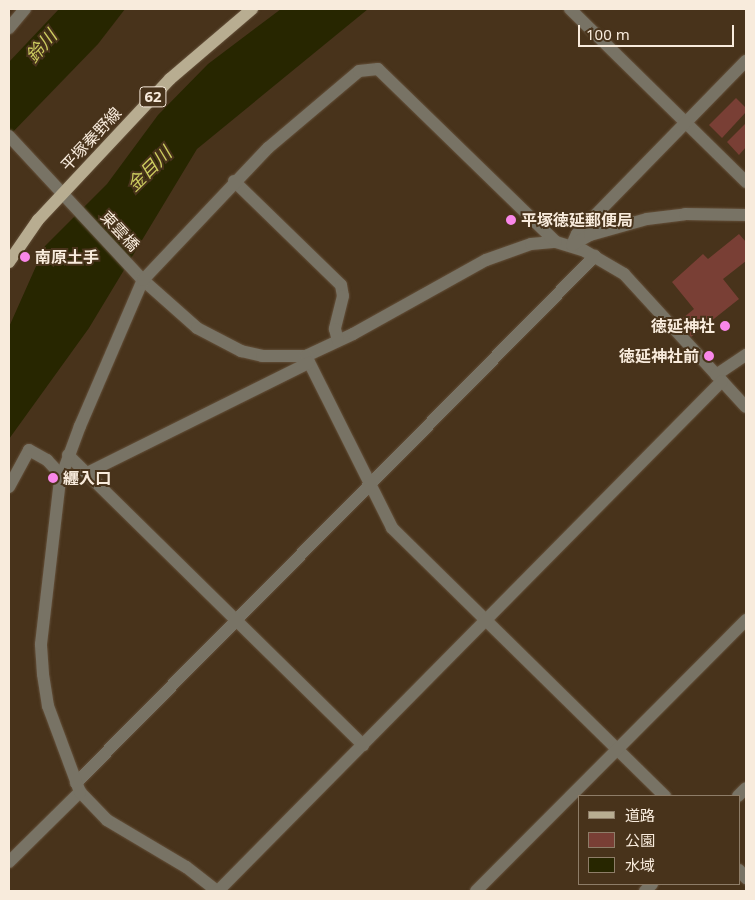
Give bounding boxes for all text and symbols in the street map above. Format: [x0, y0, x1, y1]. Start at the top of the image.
scale bar [580, 15, 736, 47]
text: 100 m [586, 24, 630, 44]
water label: 鈴川 [21, 25, 61, 67]
road number: 62 [139, 84, 167, 110]
street label: 平塚秦野線 [57, 103, 125, 175]
water label: 金目川 [122, 142, 176, 196]
street label: 東雲橋 [97, 207, 143, 255]
place label: 平塚徳延郵便局 [521, 210, 633, 230]
marker: 平塚徳延郵便局 [505, 214, 517, 226]
place label: 南原土手 [35, 247, 99, 267]
marker: 南原土手 [19, 251, 31, 263]
place label: 徳延神社 [651, 316, 715, 336]
marker: 徳延神社 [719, 320, 731, 332]
place label: 徳延神社前 [619, 346, 699, 366]
marker: 徳延神社前 [703, 350, 715, 362]
place label: 纒入口 [63, 468, 111, 488]
marker: 纒入口 [47, 472, 59, 484]
legend [578, 795, 740, 885]
text: 道路 [625, 805, 655, 825]
text: 公園 [625, 830, 655, 850]
text: 水域 [625, 855, 655, 875]

